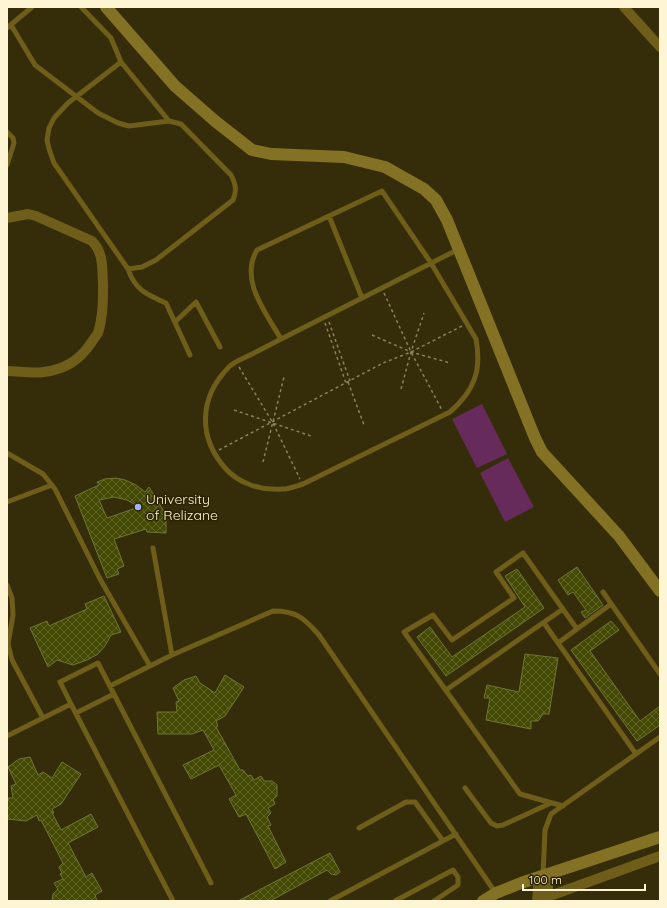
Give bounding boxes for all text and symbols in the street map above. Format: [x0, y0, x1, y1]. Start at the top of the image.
place label: University of Relizane [146, 490, 218, 524]
marker: University of Relizane [133, 502, 143, 512]
scale bar [523, 866, 645, 892]
text: 100 m [529, 872, 562, 887]

